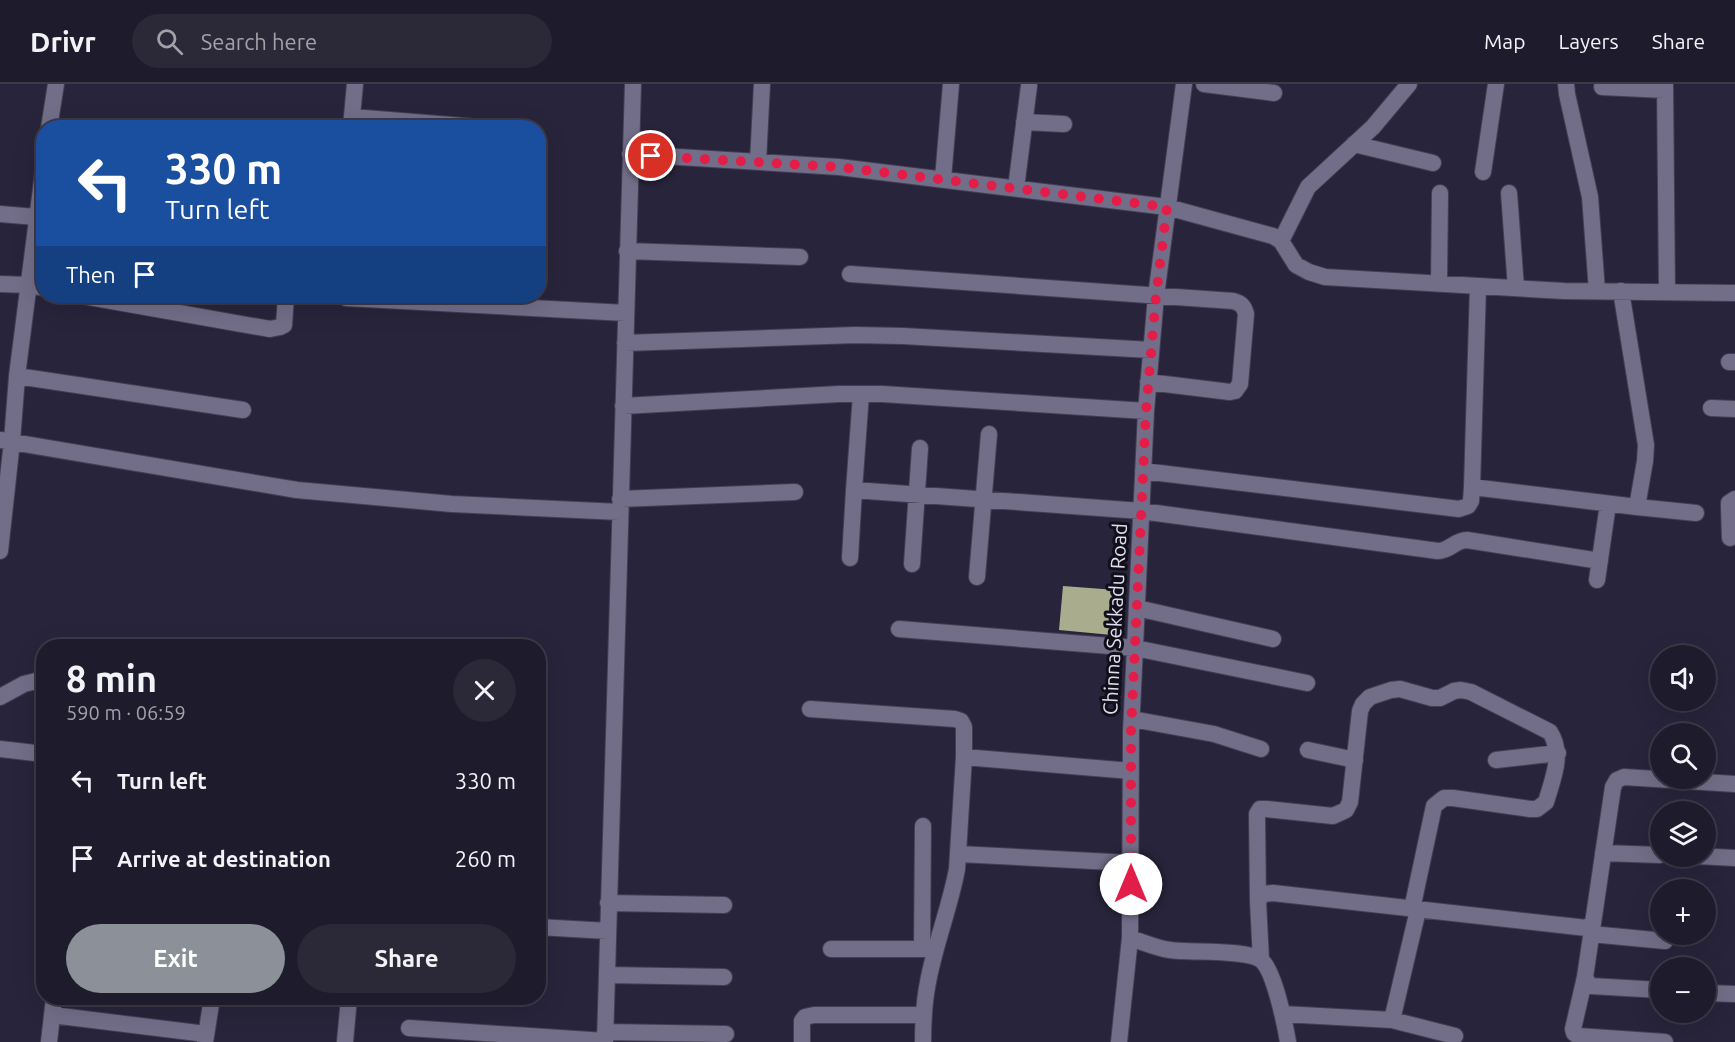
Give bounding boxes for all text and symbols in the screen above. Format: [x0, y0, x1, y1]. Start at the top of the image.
search box [132, 14, 552, 68]
icon: search [153, 25, 186, 58]
text: Drivr [30, 26, 96, 57]
text: Search here [201, 29, 317, 54]
text: Map [1484, 29, 1525, 53]
text: Layers [1558, 29, 1619, 53]
text: Share [1652, 29, 1705, 53]
pin [625, 130, 676, 181]
icon: arrive [634, 139, 667, 172]
icon: left [66, 144, 144, 222]
text: 330 m [165, 145, 282, 192]
text: Turn left [165, 194, 269, 224]
icon: arrive [128, 258, 161, 291]
text: Then [66, 262, 116, 287]
street label: Chinna Sekkadu Road [1098, 522, 1131, 715]
map controls [1650, 645, 1716, 1023]
button: sound [1650, 645, 1716, 711]
text: 8 min [66, 658, 157, 699]
button: close [453, 659, 516, 722]
text: 590 m · 06:59 [66, 701, 186, 724]
button: search [1650, 723, 1716, 789]
icon: left [66, 764, 99, 797]
text: Turn left [117, 768, 207, 793]
text: 330 m [455, 768, 516, 793]
button: layers [1650, 801, 1716, 867]
icon: arrive [66, 842, 99, 875]
text: Arrive at destination [117, 846, 331, 871]
text: 260 m [455, 846, 516, 871]
position arrow [1099, 852, 1163, 916]
button: + [1650, 879, 1716, 945]
button: Exit [66, 924, 285, 993]
button: Share [297, 924, 516, 993]
button: − [1650, 957, 1716, 1023]

